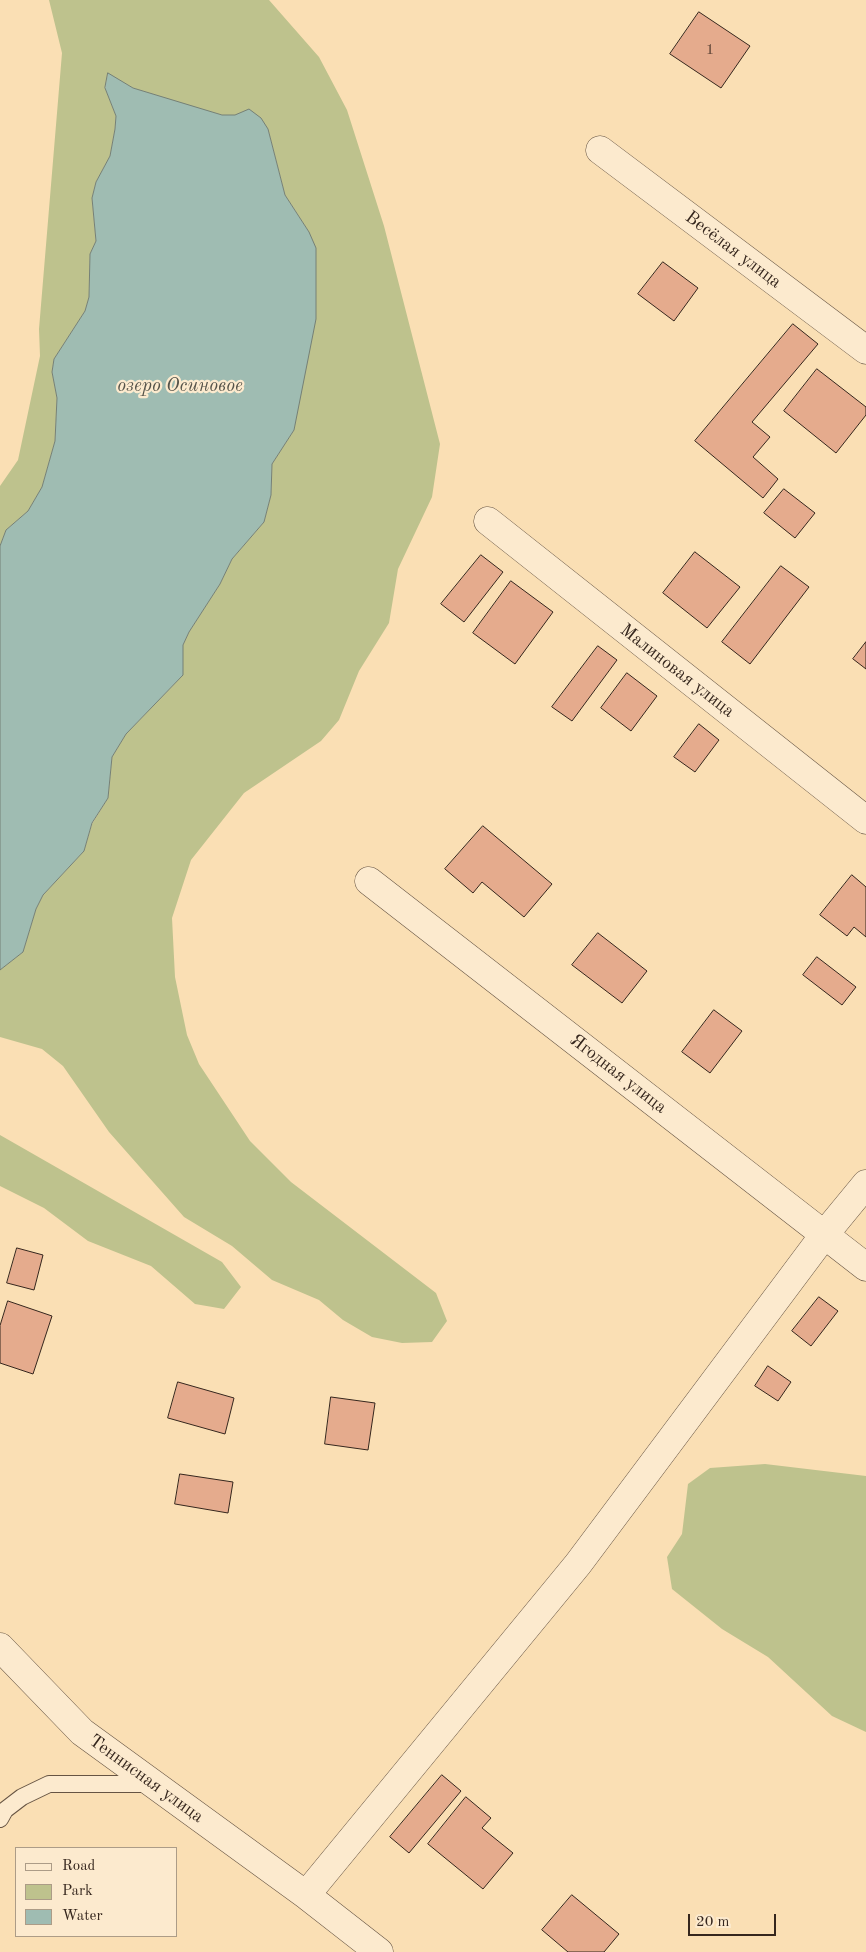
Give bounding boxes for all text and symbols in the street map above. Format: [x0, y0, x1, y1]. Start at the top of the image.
house number: 1 [706, 41, 714, 59]
street label: Весёлая улица [680, 207, 786, 293]
water label: озеро Осиновое [117, 375, 243, 397]
street label: Малиновая улица [615, 620, 739, 722]
street label: Ягодная улица [565, 1030, 671, 1118]
street label: Теннисная улица [84, 1730, 208, 1828]
legend [15, 1847, 178, 1937]
text: Road [62, 1859, 95, 1874]
text: Park [62, 1884, 93, 1899]
scale bar [691, 1904, 778, 1936]
text: Water [62, 1909, 103, 1924]
text: 20 m [696, 1915, 730, 1930]

